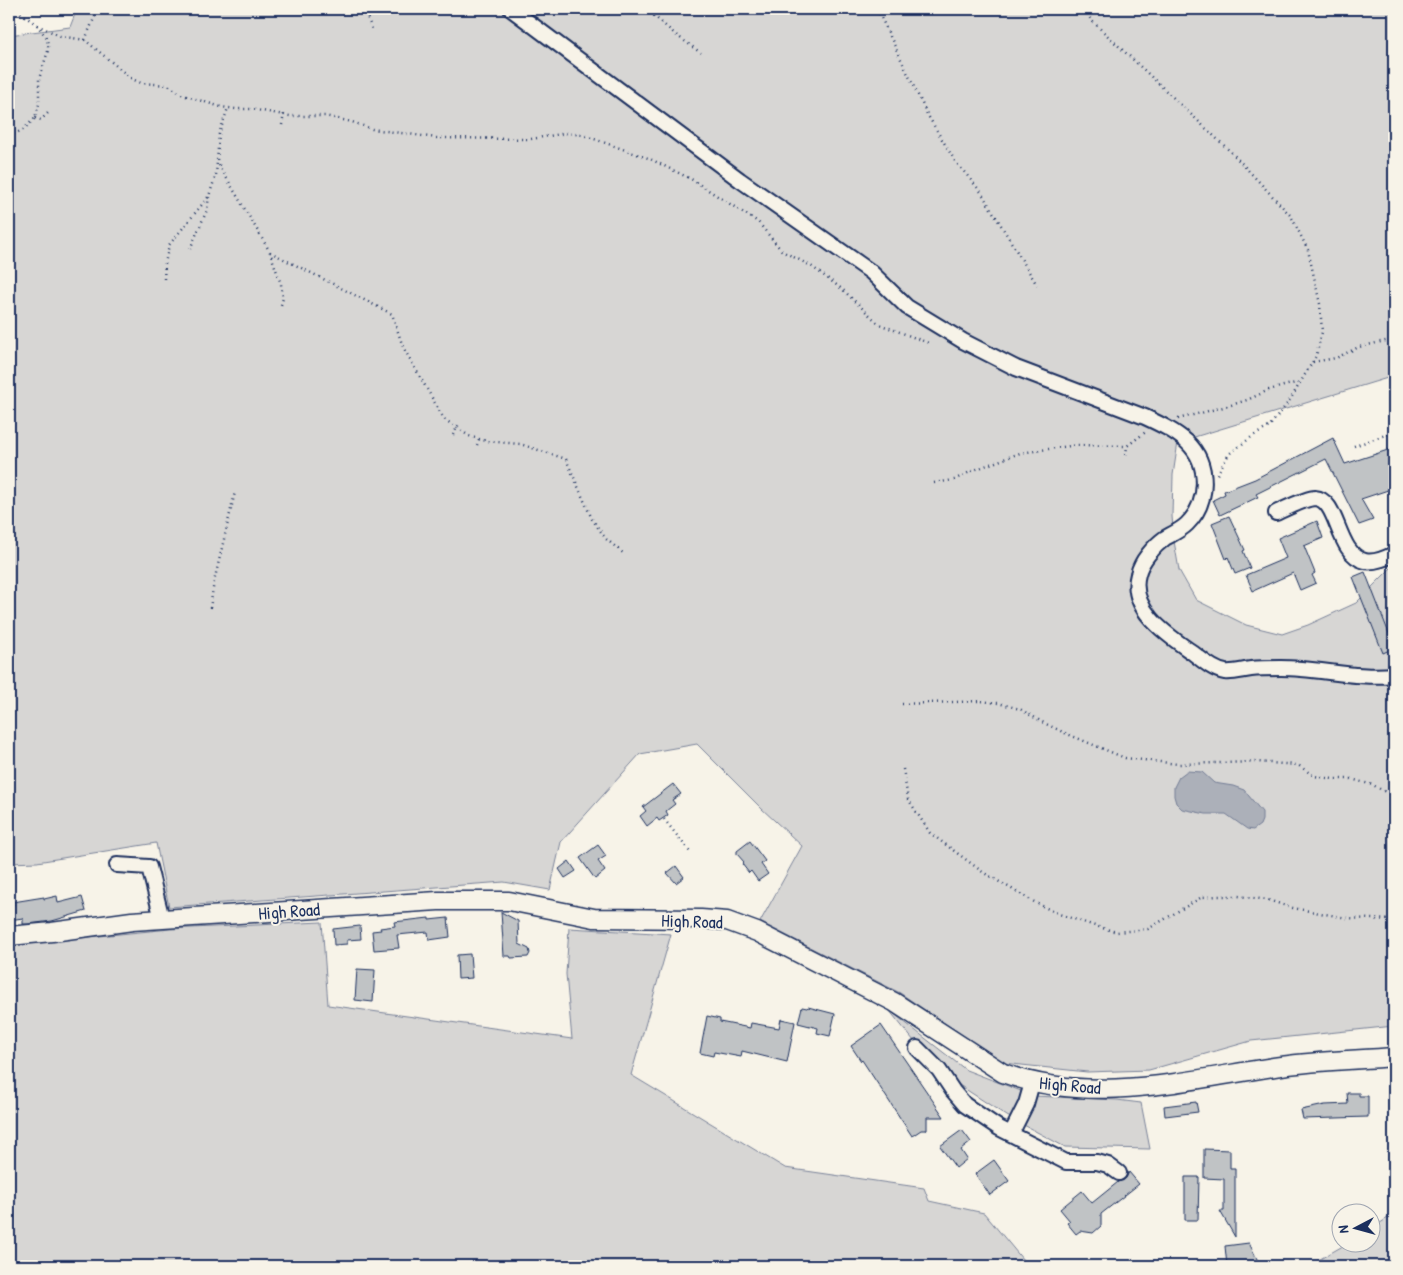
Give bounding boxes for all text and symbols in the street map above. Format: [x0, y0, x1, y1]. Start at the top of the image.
street label: High Road [257, 896, 321, 926]
street label: High Road [661, 907, 723, 935]
street label: High Road [1038, 1070, 1102, 1100]
north arrow [1330, 1202, 1380, 1252]
text: N [1333, 1224, 1352, 1234]

